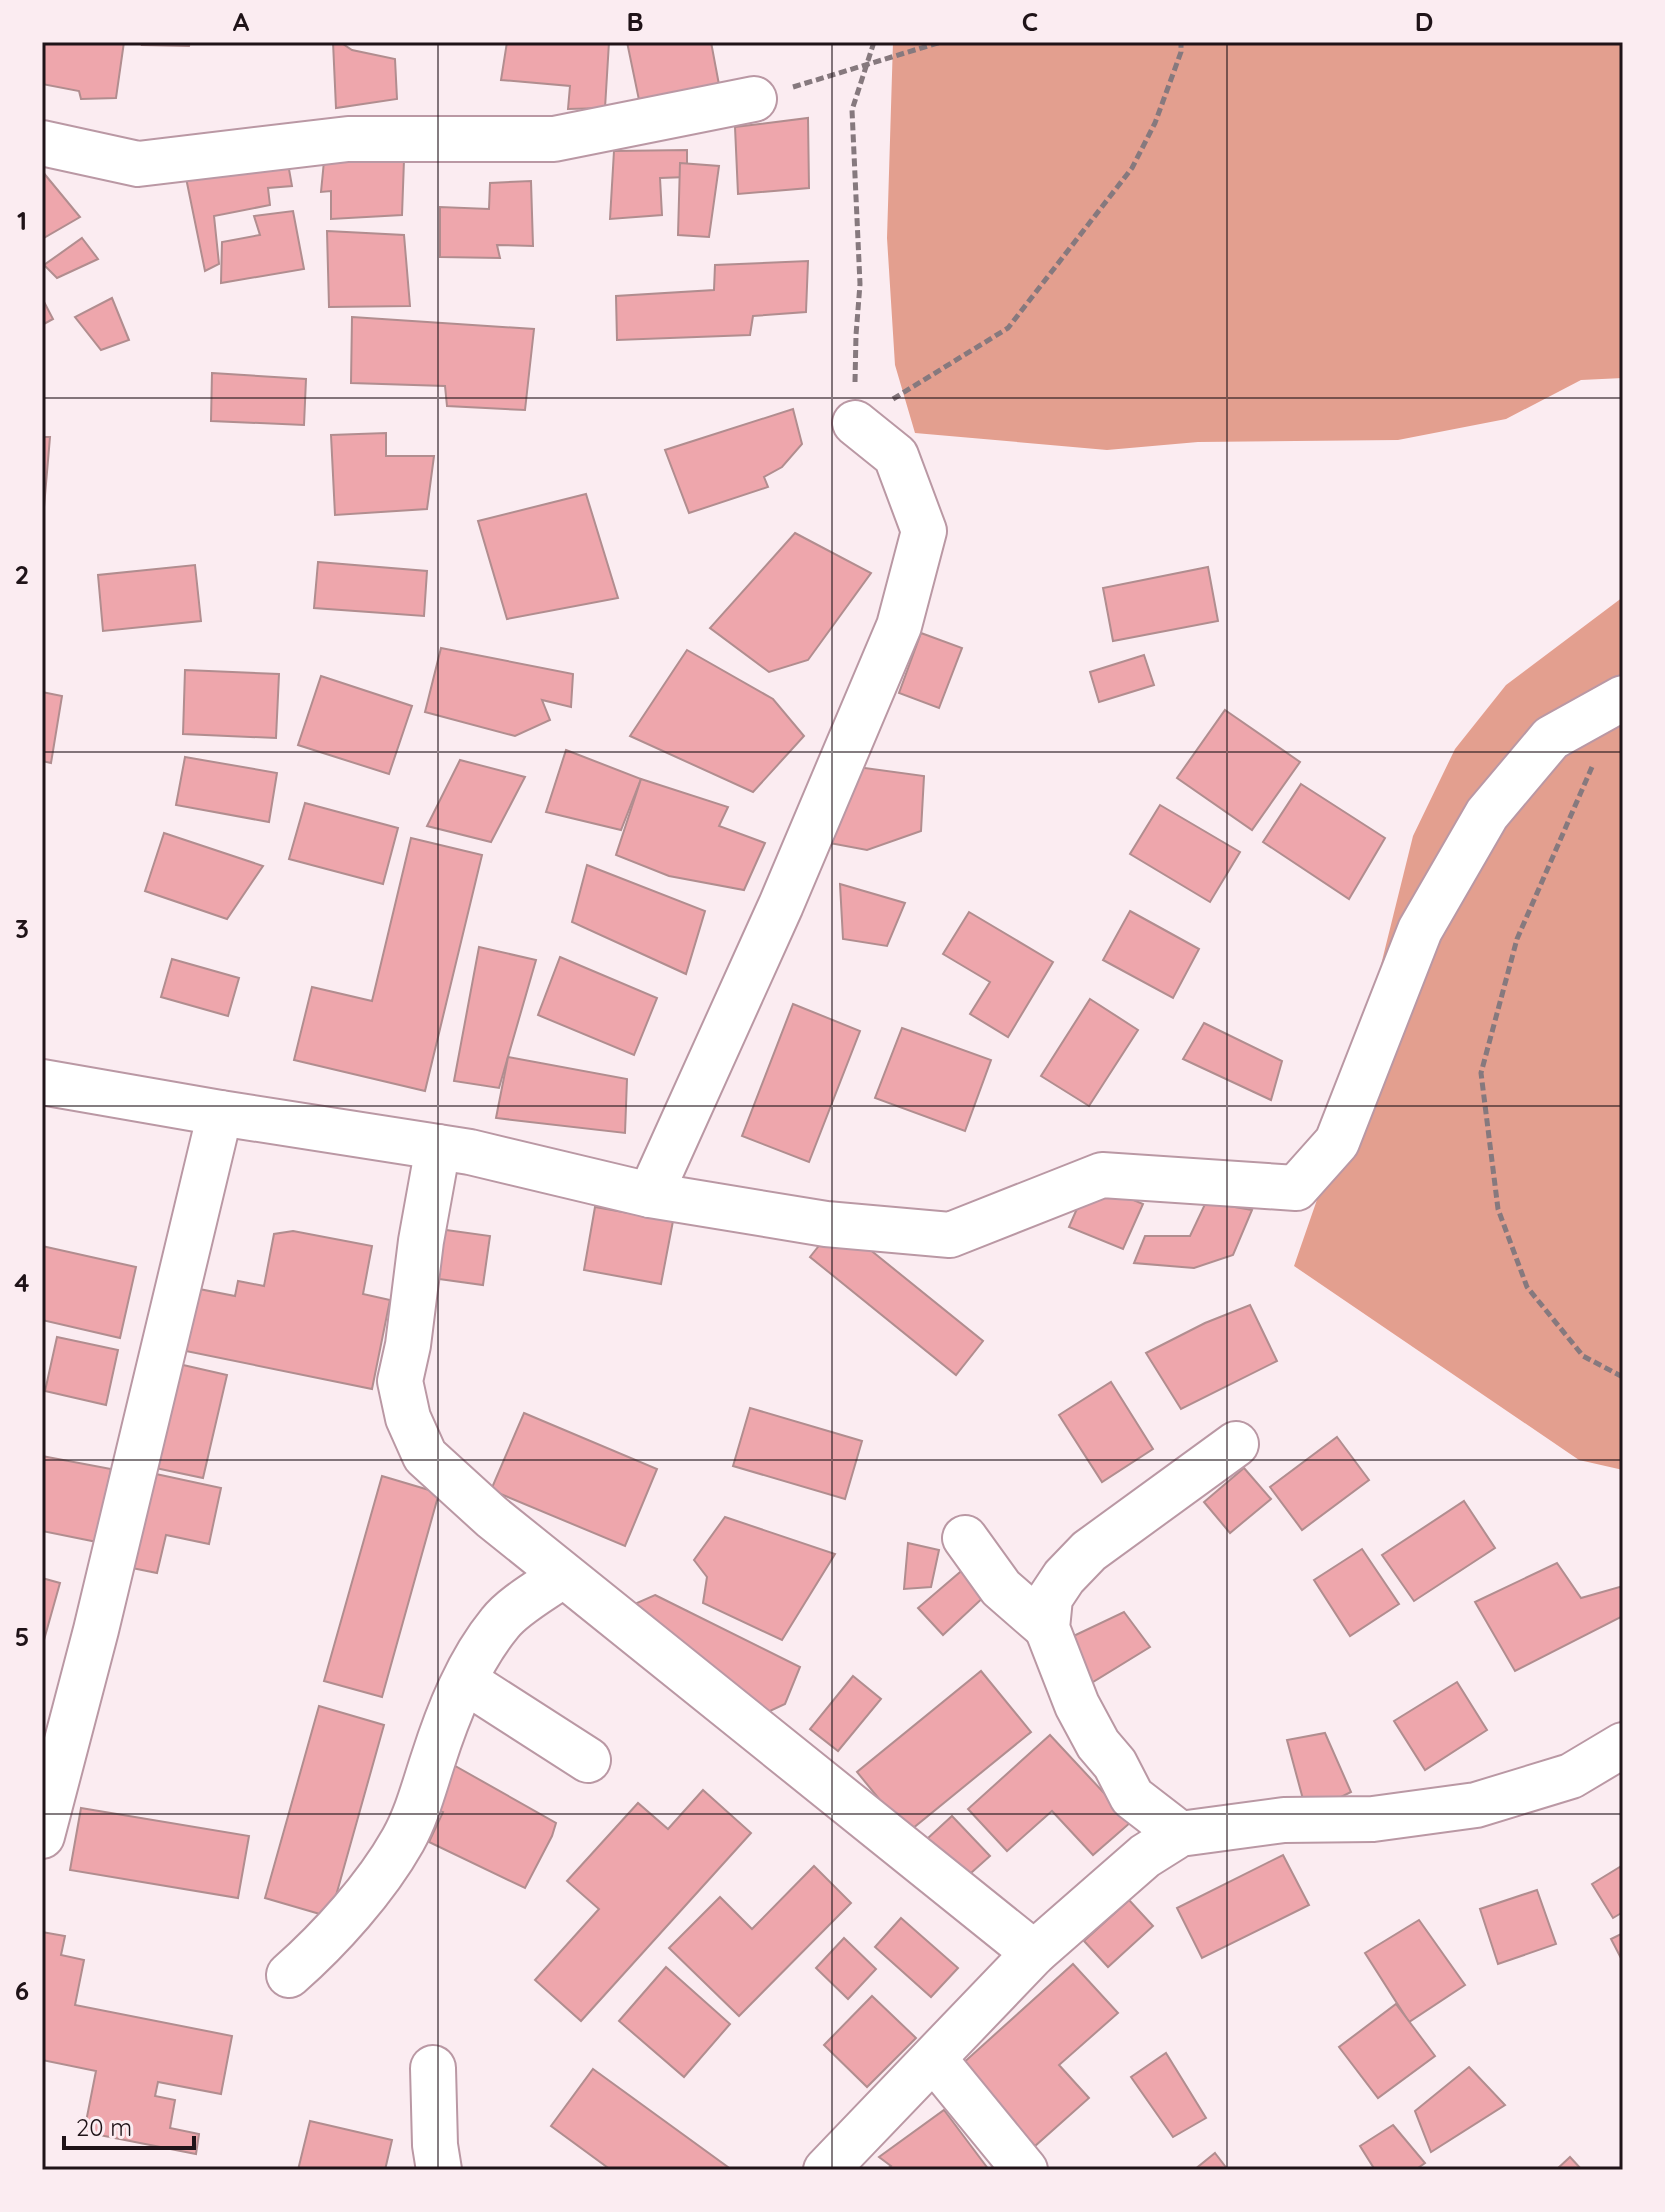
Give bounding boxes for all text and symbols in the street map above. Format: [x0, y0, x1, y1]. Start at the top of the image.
text: A [233, 5, 250, 38]
text: B [626, 5, 644, 38]
text: C [1022, 5, 1038, 38]
text: D [1415, 5, 1433, 38]
text: 1 [17, 204, 27, 237]
text: 2 [15, 558, 29, 591]
text: 3 [15, 912, 29, 945]
text: 4 [14, 1266, 30, 1299]
text: 5 [15, 1620, 29, 1653]
text: 6 [15, 1974, 29, 2007]
scale bar [64, 2100, 194, 2150]
text: 20 m [76, 2112, 132, 2142]

